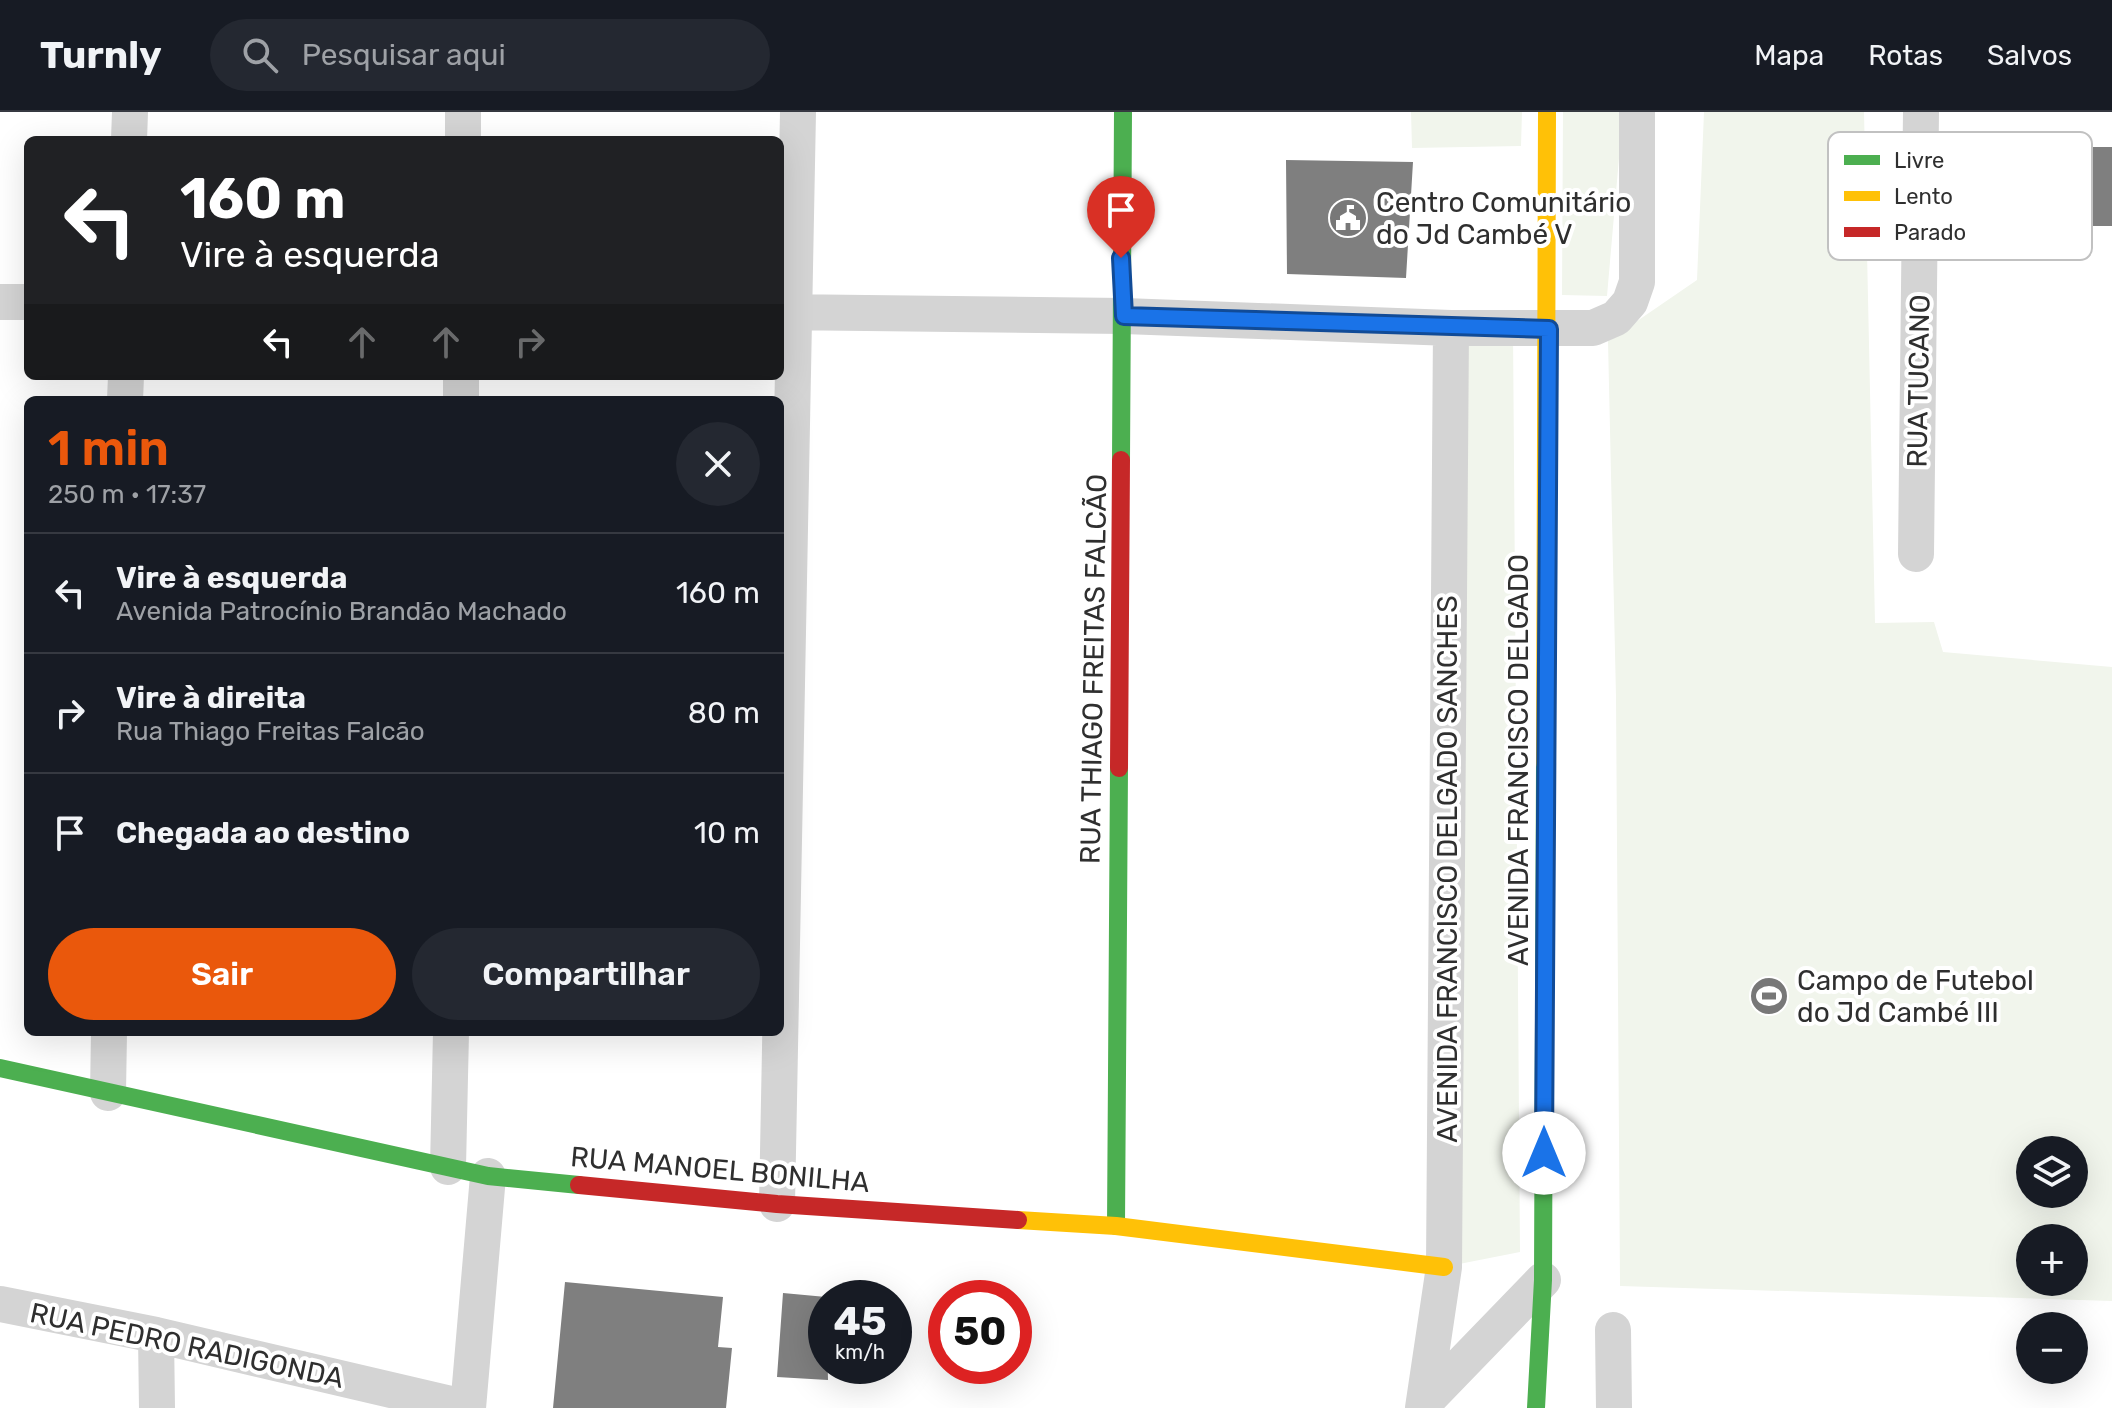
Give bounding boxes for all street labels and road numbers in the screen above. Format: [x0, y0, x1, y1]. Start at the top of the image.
street label: RUA TUCANO [1900, 294, 1937, 468]
street label: RUA THIAGO FREITAS FALCÃO [1074, 474, 1113, 864]
street label: AVENIDA FRANCISCO DELGADO [1502, 554, 1535, 966]
street label: AVENIDA FRANCISCO DELGADO SANCHES [1431, 595, 1464, 1143]
street label: RUA MANOEL BONILHA [569, 1140, 871, 1199]
street label: RUA PEDRO RADIGONDA [27, 1296, 347, 1395]

